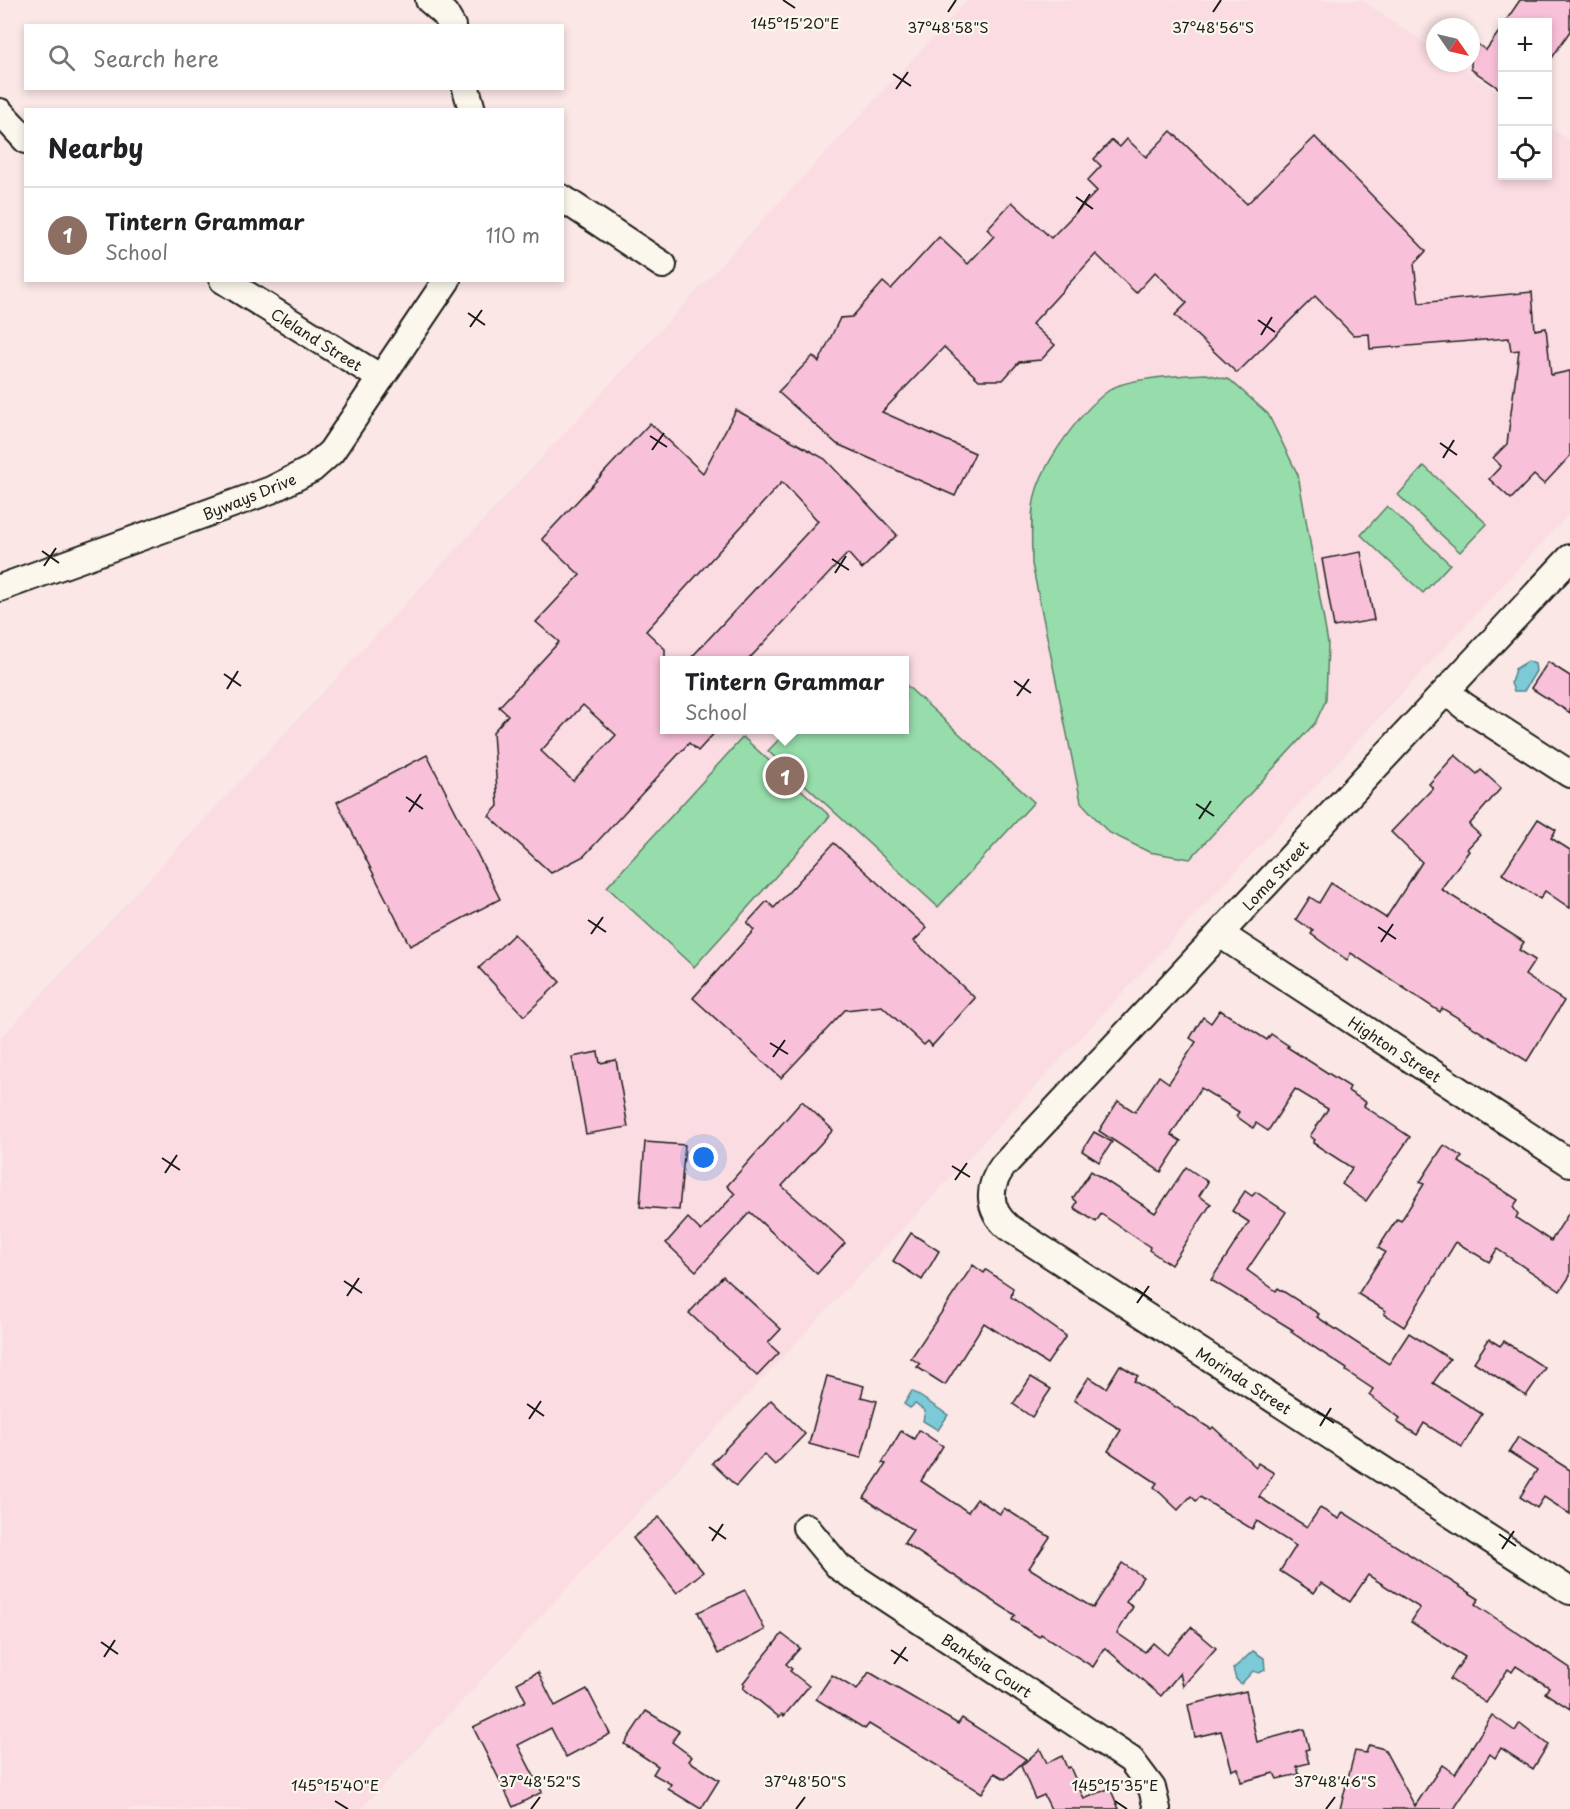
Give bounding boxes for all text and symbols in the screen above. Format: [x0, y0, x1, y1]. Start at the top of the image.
text: 145°15'20"E [751, 11, 839, 34]
text: 37°48'58"S [907, 15, 989, 38]
text: 37°48'56"S [1172, 15, 1254, 38]
north arrow [1426, 18, 1480, 72]
map controls [1498, 18, 1552, 180]
button: + [1498, 18, 1552, 72]
search box [24, 24, 564, 90]
icon: search [45, 41, 78, 74]
text: Search here [93, 41, 219, 74]
button: − [1498, 72, 1552, 126]
button: locate [1498, 126, 1552, 180]
text: Nearby [48, 128, 143, 167]
text: Tintern Grammar [105, 204, 305, 237]
text: 1 [63, 220, 72, 250]
text: 110 m [486, 220, 540, 250]
text: School [105, 237, 168, 267]
street label: Cleland Street [267, 302, 367, 376]
street label: Byways Drive [199, 467, 299, 525]
popup [660, 656, 909, 734]
text: Tintern Grammar [685, 664, 884, 697]
text: School [685, 697, 748, 727]
pin: 1 [766, 754, 804, 798]
street label: Loma Street [1236, 835, 1314, 915]
street label: Highton Street [1344, 1010, 1446, 1088]
your location [689, 1143, 718, 1172]
street label: Morinda Street [1192, 1341, 1296, 1419]
street label: Banksia Court [937, 1627, 1037, 1703]
text: 37°48'52"S [499, 1769, 581, 1792]
text: 37°48'50"S [764, 1769, 846, 1792]
text: 37°48'46"S [1294, 1769, 1376, 1792]
text: 145°15'40"E [291, 1773, 379, 1796]
text: 145°15'35"E [1072, 1773, 1158, 1796]

